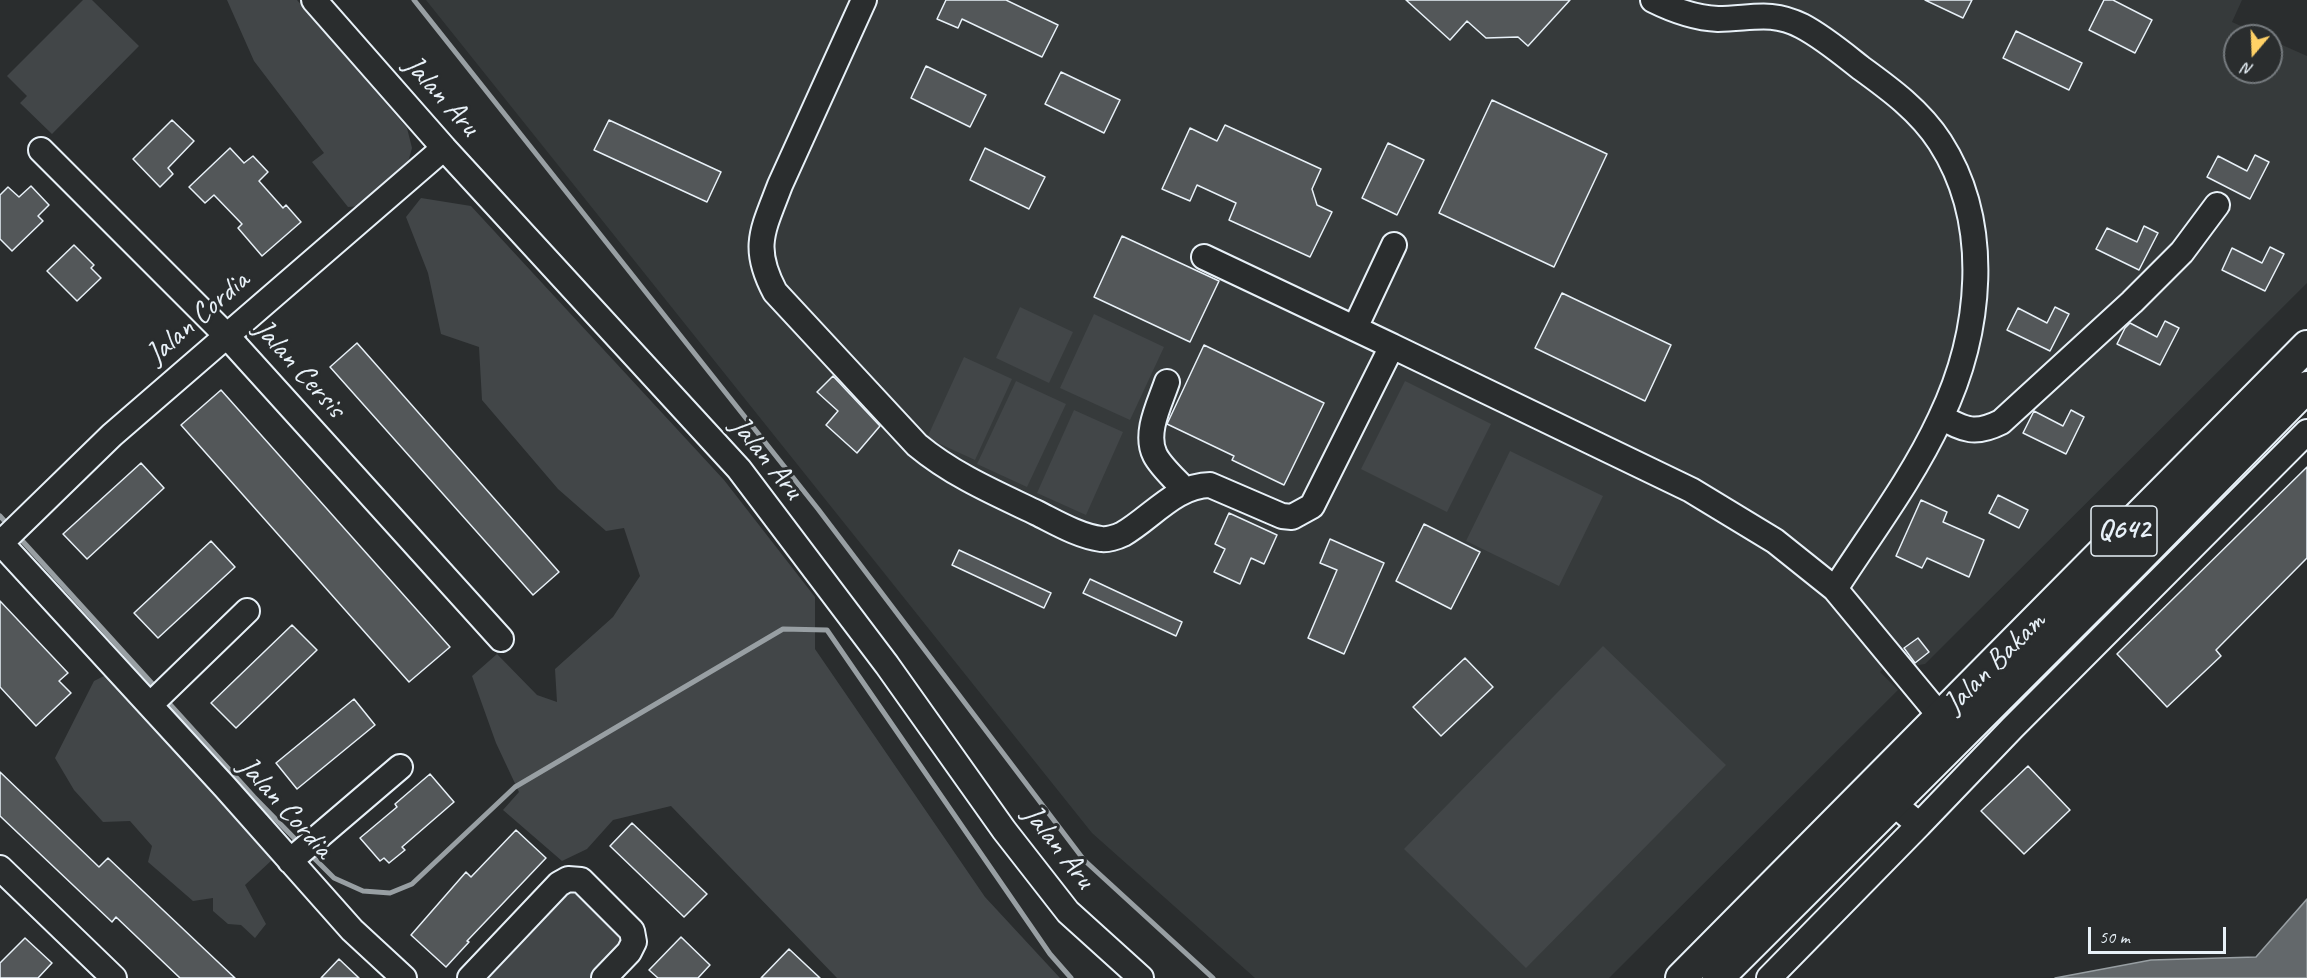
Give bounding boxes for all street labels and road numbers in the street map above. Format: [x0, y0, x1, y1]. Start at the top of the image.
street label: Jalan Aru [395, 48, 487, 144]
street label: Jalan Cordia [139, 263, 257, 373]
street label: Jalan Cersis [245, 312, 353, 426]
street label: Jalan Aru [722, 409, 810, 507]
road number: Q642 [2091, 506, 2157, 556]
street label: Jalan Bakam [1936, 604, 2054, 722]
street label: Jalan Cordia [230, 749, 340, 867]
street label: Jalan Aru [1014, 798, 1102, 896]

